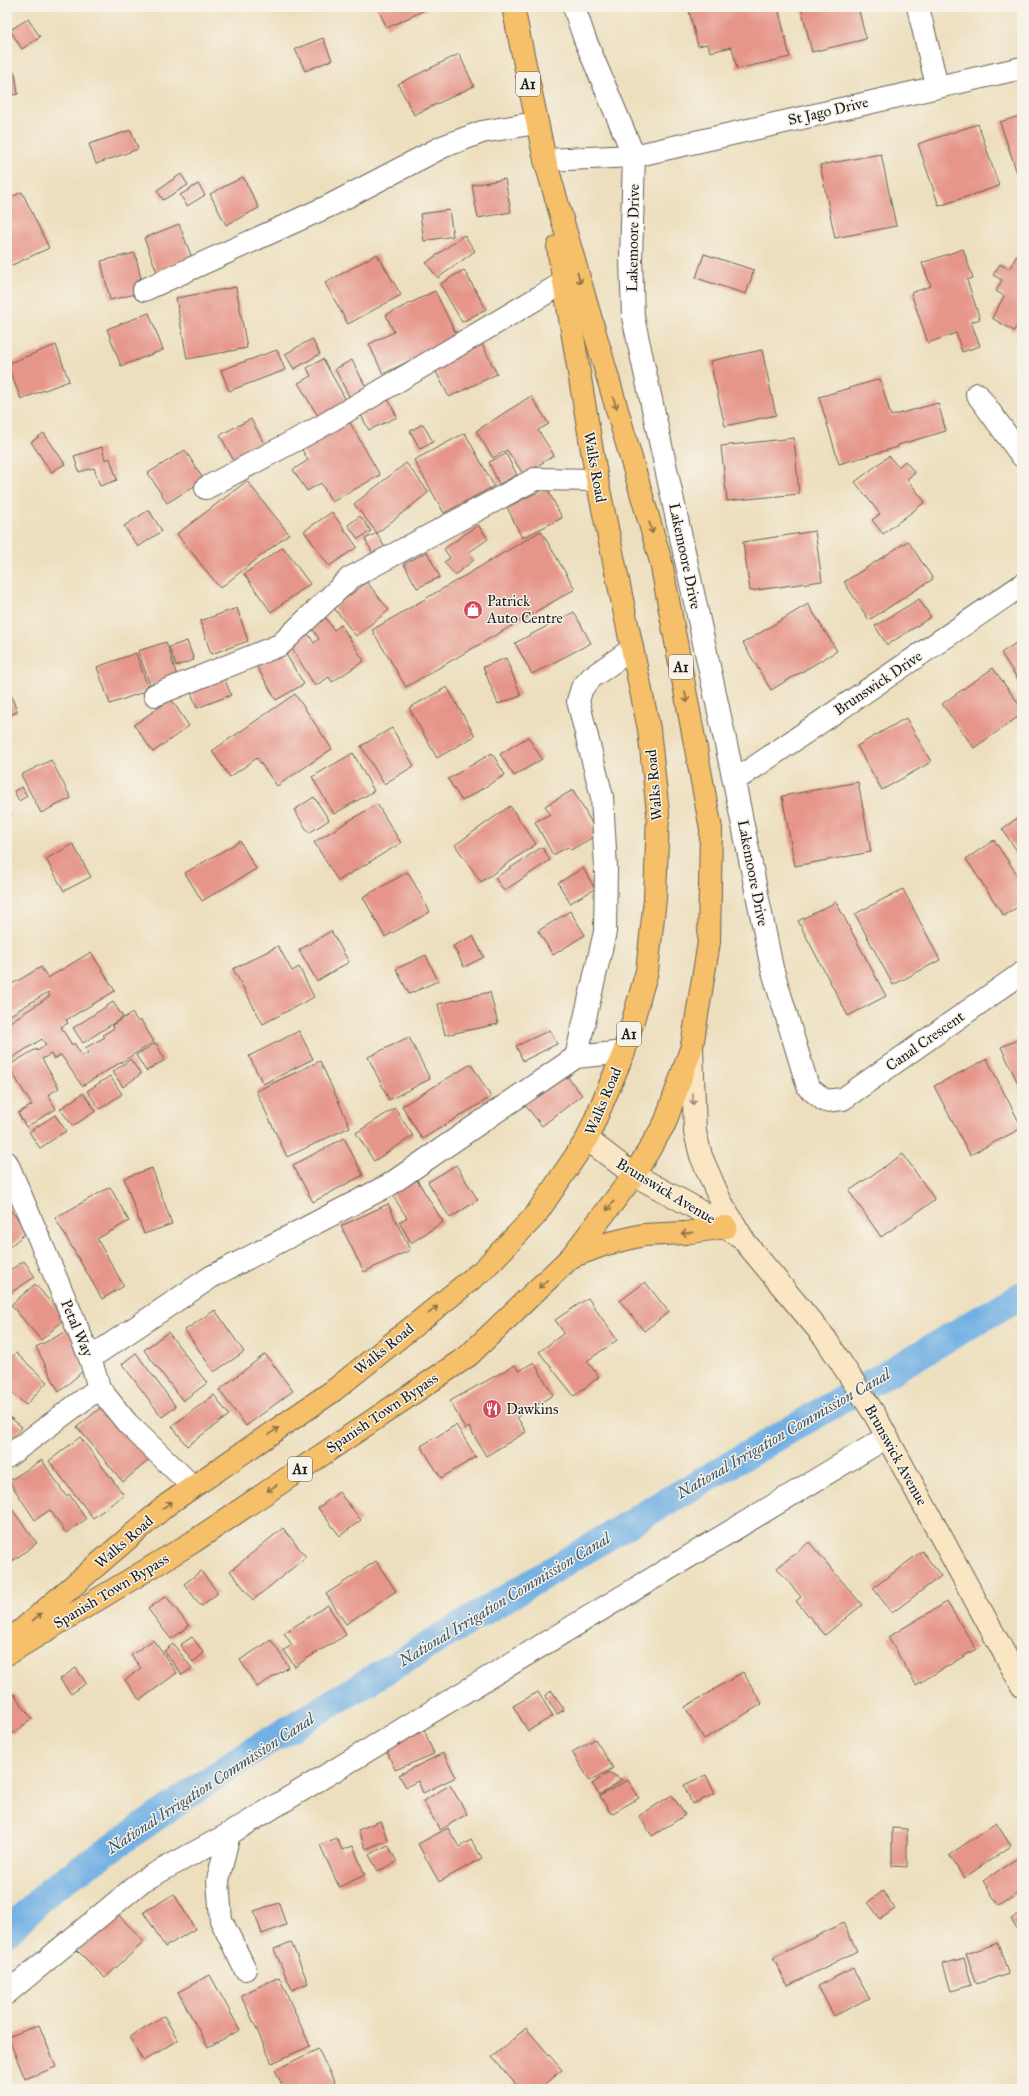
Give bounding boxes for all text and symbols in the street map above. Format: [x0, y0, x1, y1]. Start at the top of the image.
road number: A1 [516, 72, 540, 96]
street label: St Jago Drive [786, 93, 870, 130]
street label: Lakemoore Drive [623, 184, 643, 292]
one-way arrow [576, 272, 583, 285]
one-way arrow [612, 397, 619, 410]
street label: Walks Road [580, 430, 610, 504]
street label: Lakemoore Drive [665, 501, 705, 611]
one-way arrow [648, 522, 655, 535]
place label: Patrick Auto Centre [486, 592, 563, 627]
shop icon: Patrick Auto Centre [462, 599, 484, 621]
street label: Brunswick Drive [831, 647, 925, 719]
road number: A1 [669, 655, 693, 679]
one-way arrow [683, 690, 691, 703]
street label: Walks Road [642, 748, 666, 821]
street label: Lakemoore Drive [734, 818, 772, 928]
street label: Canal Crescent [882, 1007, 968, 1075]
road number: A1 [617, 1022, 641, 1046]
street label: Walks Road [581, 1064, 625, 1137]
one-way arrow [689, 1092, 697, 1105]
street label: Brunswick Avenue [613, 1154, 719, 1228]
one-way arrow [606, 1201, 615, 1212]
one-way arrow [681, 1229, 694, 1236]
one-way arrow [538, 1279, 548, 1288]
street label: Petal Way [57, 1297, 97, 1360]
one-way arrow [427, 1305, 438, 1314]
street label: Walks Road [351, 1319, 418, 1379]
water label: National Irrigation Commission Canal [672, 1363, 895, 1503]
street label: Spanish Town Bypass [323, 1369, 441, 1457]
restaurant icon: Dawkins [481, 1398, 503, 1420]
place label: Dawkins [506, 1400, 558, 1418]
street label: Brunswick Avenue [861, 1401, 931, 1509]
one-way arrow [268, 1427, 279, 1435]
road number: A1 [288, 1457, 312, 1481]
one-way arrow [267, 1484, 278, 1492]
one-way arrow [162, 1501, 173, 1509]
street label: Walks Road [91, 1511, 157, 1572]
water label: National Irrigation Commission Canal [394, 1528, 615, 1671]
street label: Spanish Town Bypass [50, 1549, 172, 1633]
one-way arrow [31, 1612, 42, 1621]
water label: National Irrigation Commission Canal [102, 1708, 319, 1858]

